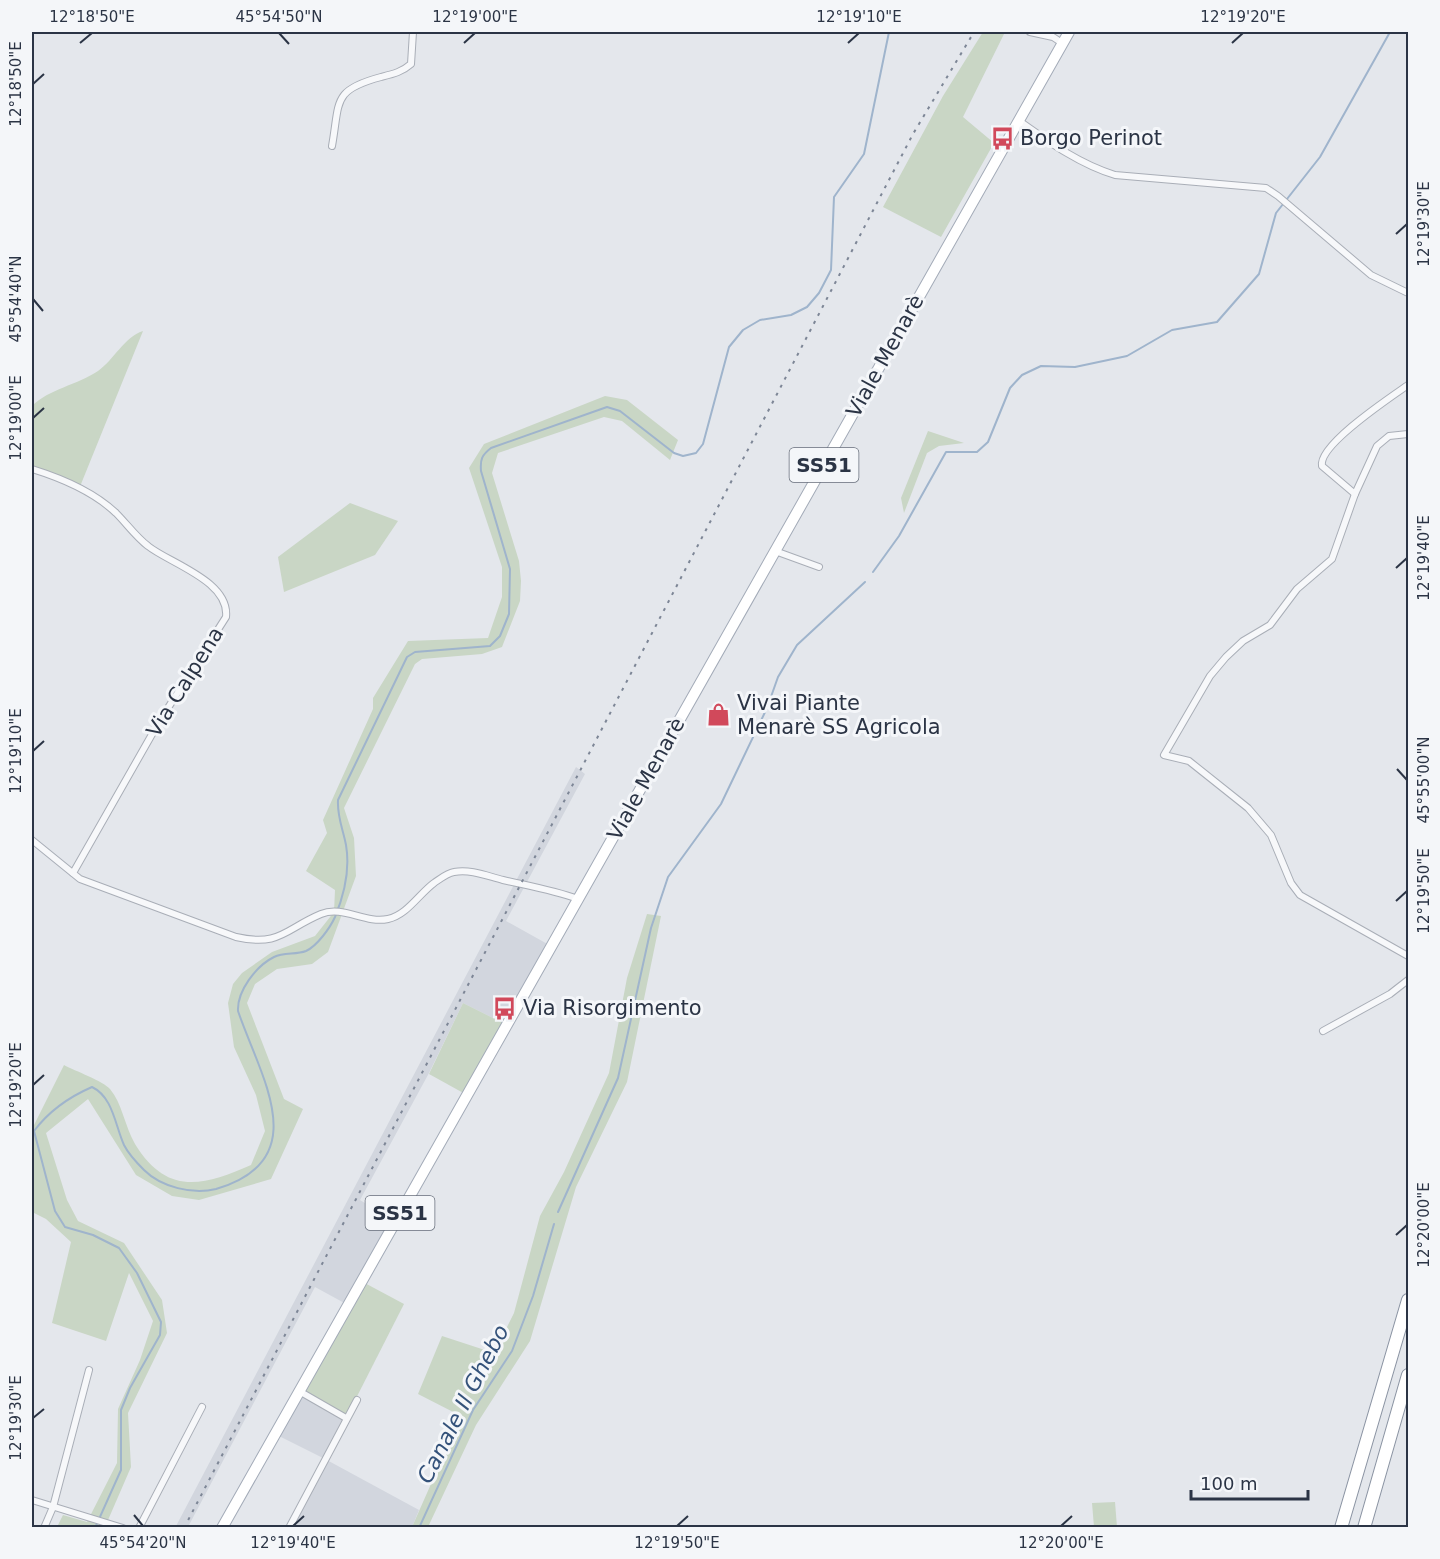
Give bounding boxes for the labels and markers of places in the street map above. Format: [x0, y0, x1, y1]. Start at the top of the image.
bus stop icon: Borgo Perinot [989, 125, 1015, 151]
place label: Borgo Perinot [1020, 126, 1162, 150]
place label: Vivai Piante Menarè SS Agricola [737, 691, 941, 739]
shop icon: Vivai Piante Menarè SS Agricola [706, 702, 732, 728]
bus stop icon: Via Risorgimento [492, 995, 518, 1021]
place label: Via Risorgimento [523, 996, 702, 1020]

